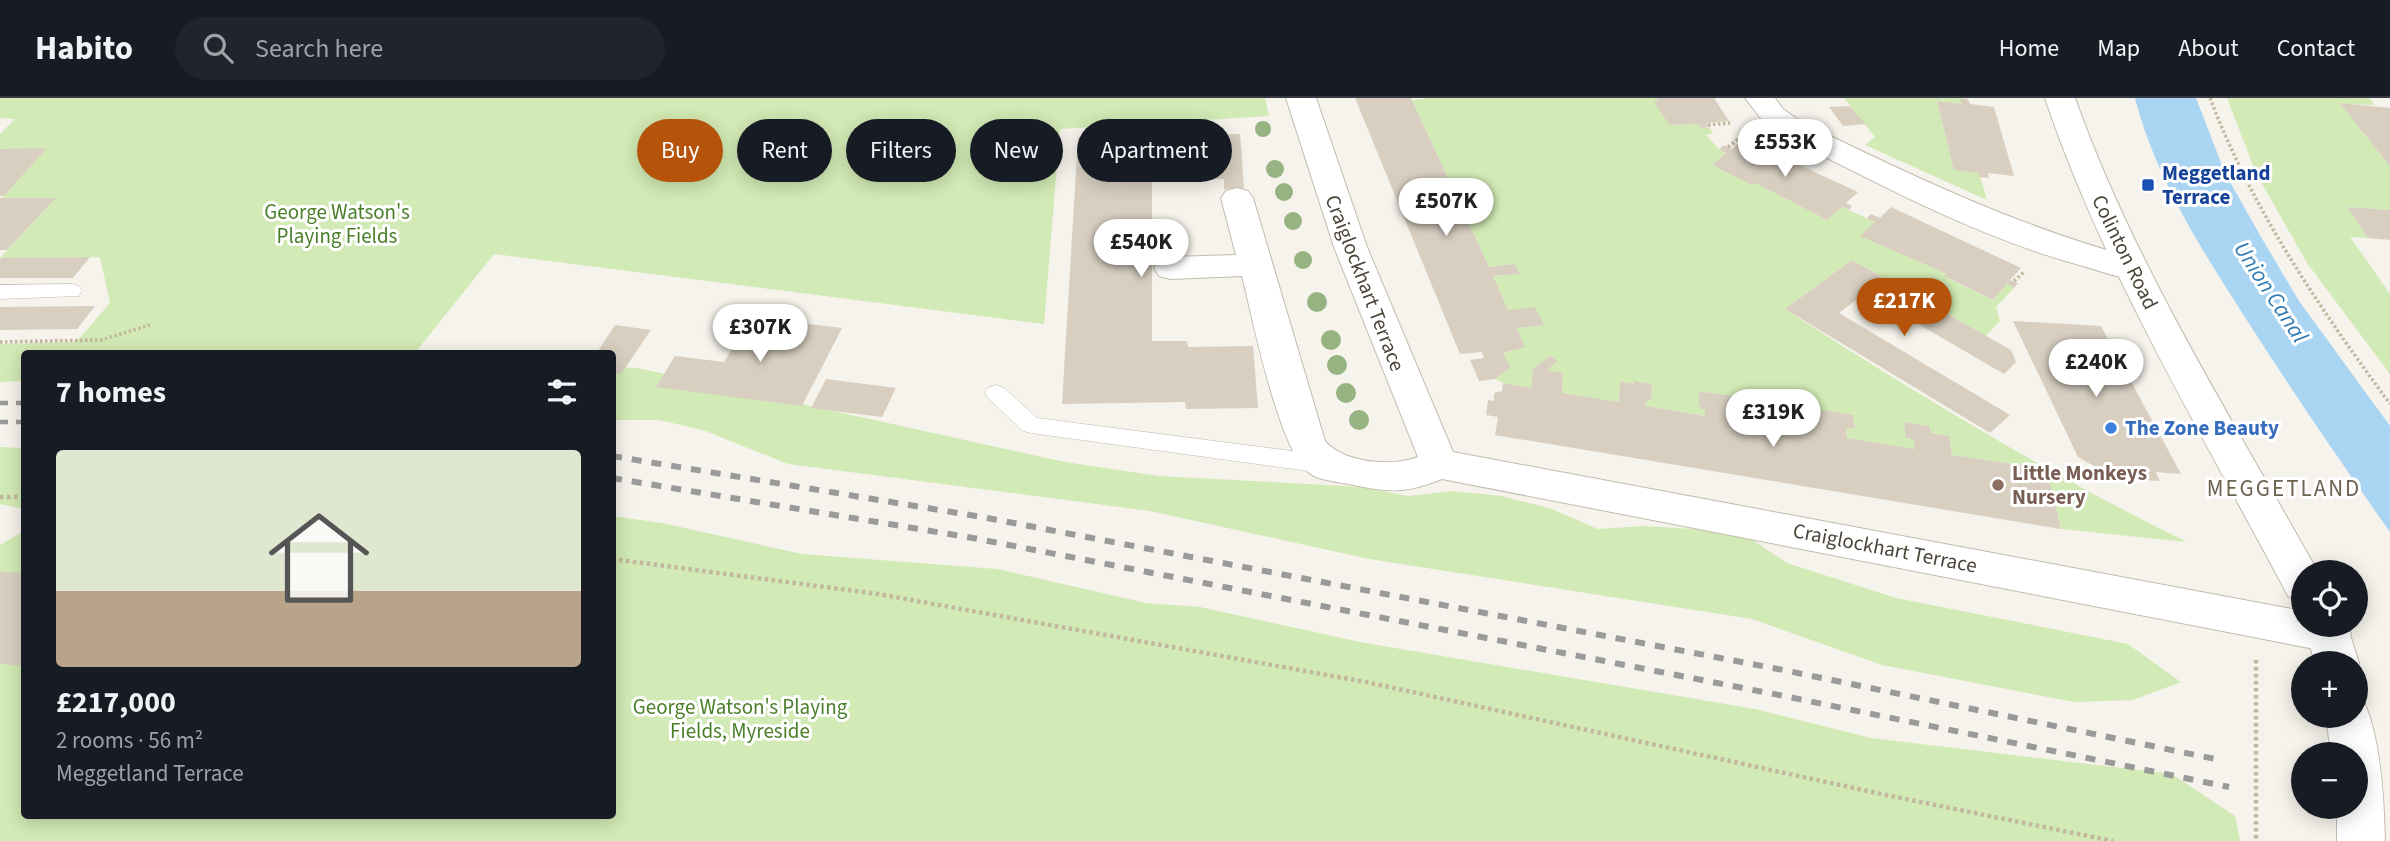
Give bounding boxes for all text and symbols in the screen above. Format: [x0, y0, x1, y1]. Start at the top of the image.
search box [175, 17, 665, 80]
text: Habito [35, 25, 133, 72]
icon: search [199, 29, 237, 67]
text: Search here [255, 30, 383, 67]
text: Home [1999, 31, 2059, 66]
text: Map [2097, 31, 2140, 66]
text: About [2178, 31, 2239, 66]
text: Contact [2277, 31, 2355, 66]
chip: Buy [637, 119, 723, 182]
chip: Rent [737, 119, 832, 182]
chip: Filters [846, 119, 956, 182]
chip: New [970, 119, 1063, 182]
chip: Apartment [1077, 119, 1232, 182]
pin: £553K [1736, 120, 1834, 179]
text: £553K [1754, 125, 1816, 158]
place label: Meggetland Terrace [2162, 158, 2271, 212]
marker: Meggetland Terrace [2140, 177, 2156, 193]
pin: £507K [1397, 178, 1495, 238]
text: £507K [1415, 184, 1477, 217]
street label: Craiglockhart Terrace [1318, 190, 1412, 376]
street label: Colinton Road [2084, 190, 2166, 314]
park label: George Watson's Playing Fields [264, 197, 410, 251]
pin: £540K [1092, 220, 1190, 279]
text: £540K [1110, 225, 1172, 258]
water label: Union Canal [2226, 235, 2316, 350]
pin: £217K [1855, 278, 1953, 338]
text: £217K [1873, 284, 1935, 317]
pin: £307K [711, 304, 809, 364]
text: £307K [729, 310, 791, 343]
pin: £240K [2047, 340, 2145, 399]
text: £240K [2065, 345, 2127, 378]
text: 7 homes [56, 371, 166, 414]
icon: filters [543, 373, 581, 411]
pin: £319K [1724, 390, 1822, 449]
text: £319K [1742, 395, 1804, 428]
place label: The Zone Beauty [2125, 413, 2279, 443]
marker: The Zone Beauty [2103, 420, 2119, 436]
place label: Little Monkeys Nursery [2012, 458, 2147, 512]
district label: MEGGETLAND [2207, 472, 2361, 505]
marker: Little Monkeys Nursery [1990, 477, 2006, 493]
icon: home [256, 495, 382, 621]
street label: Craiglockhart Terrace [1790, 515, 1980, 581]
map controls [2291, 560, 2368, 819]
button: locate [2291, 560, 2368, 637]
button: + [2291, 651, 2368, 728]
text: £217,000 [56, 681, 176, 724]
park label: George Watson's Playing Fields, Myreside [633, 692, 848, 746]
text: 2 rooms · 56 m² [56, 724, 203, 757]
button: − [2291, 742, 2368, 819]
text: Meggetland Terrace [56, 757, 244, 790]

